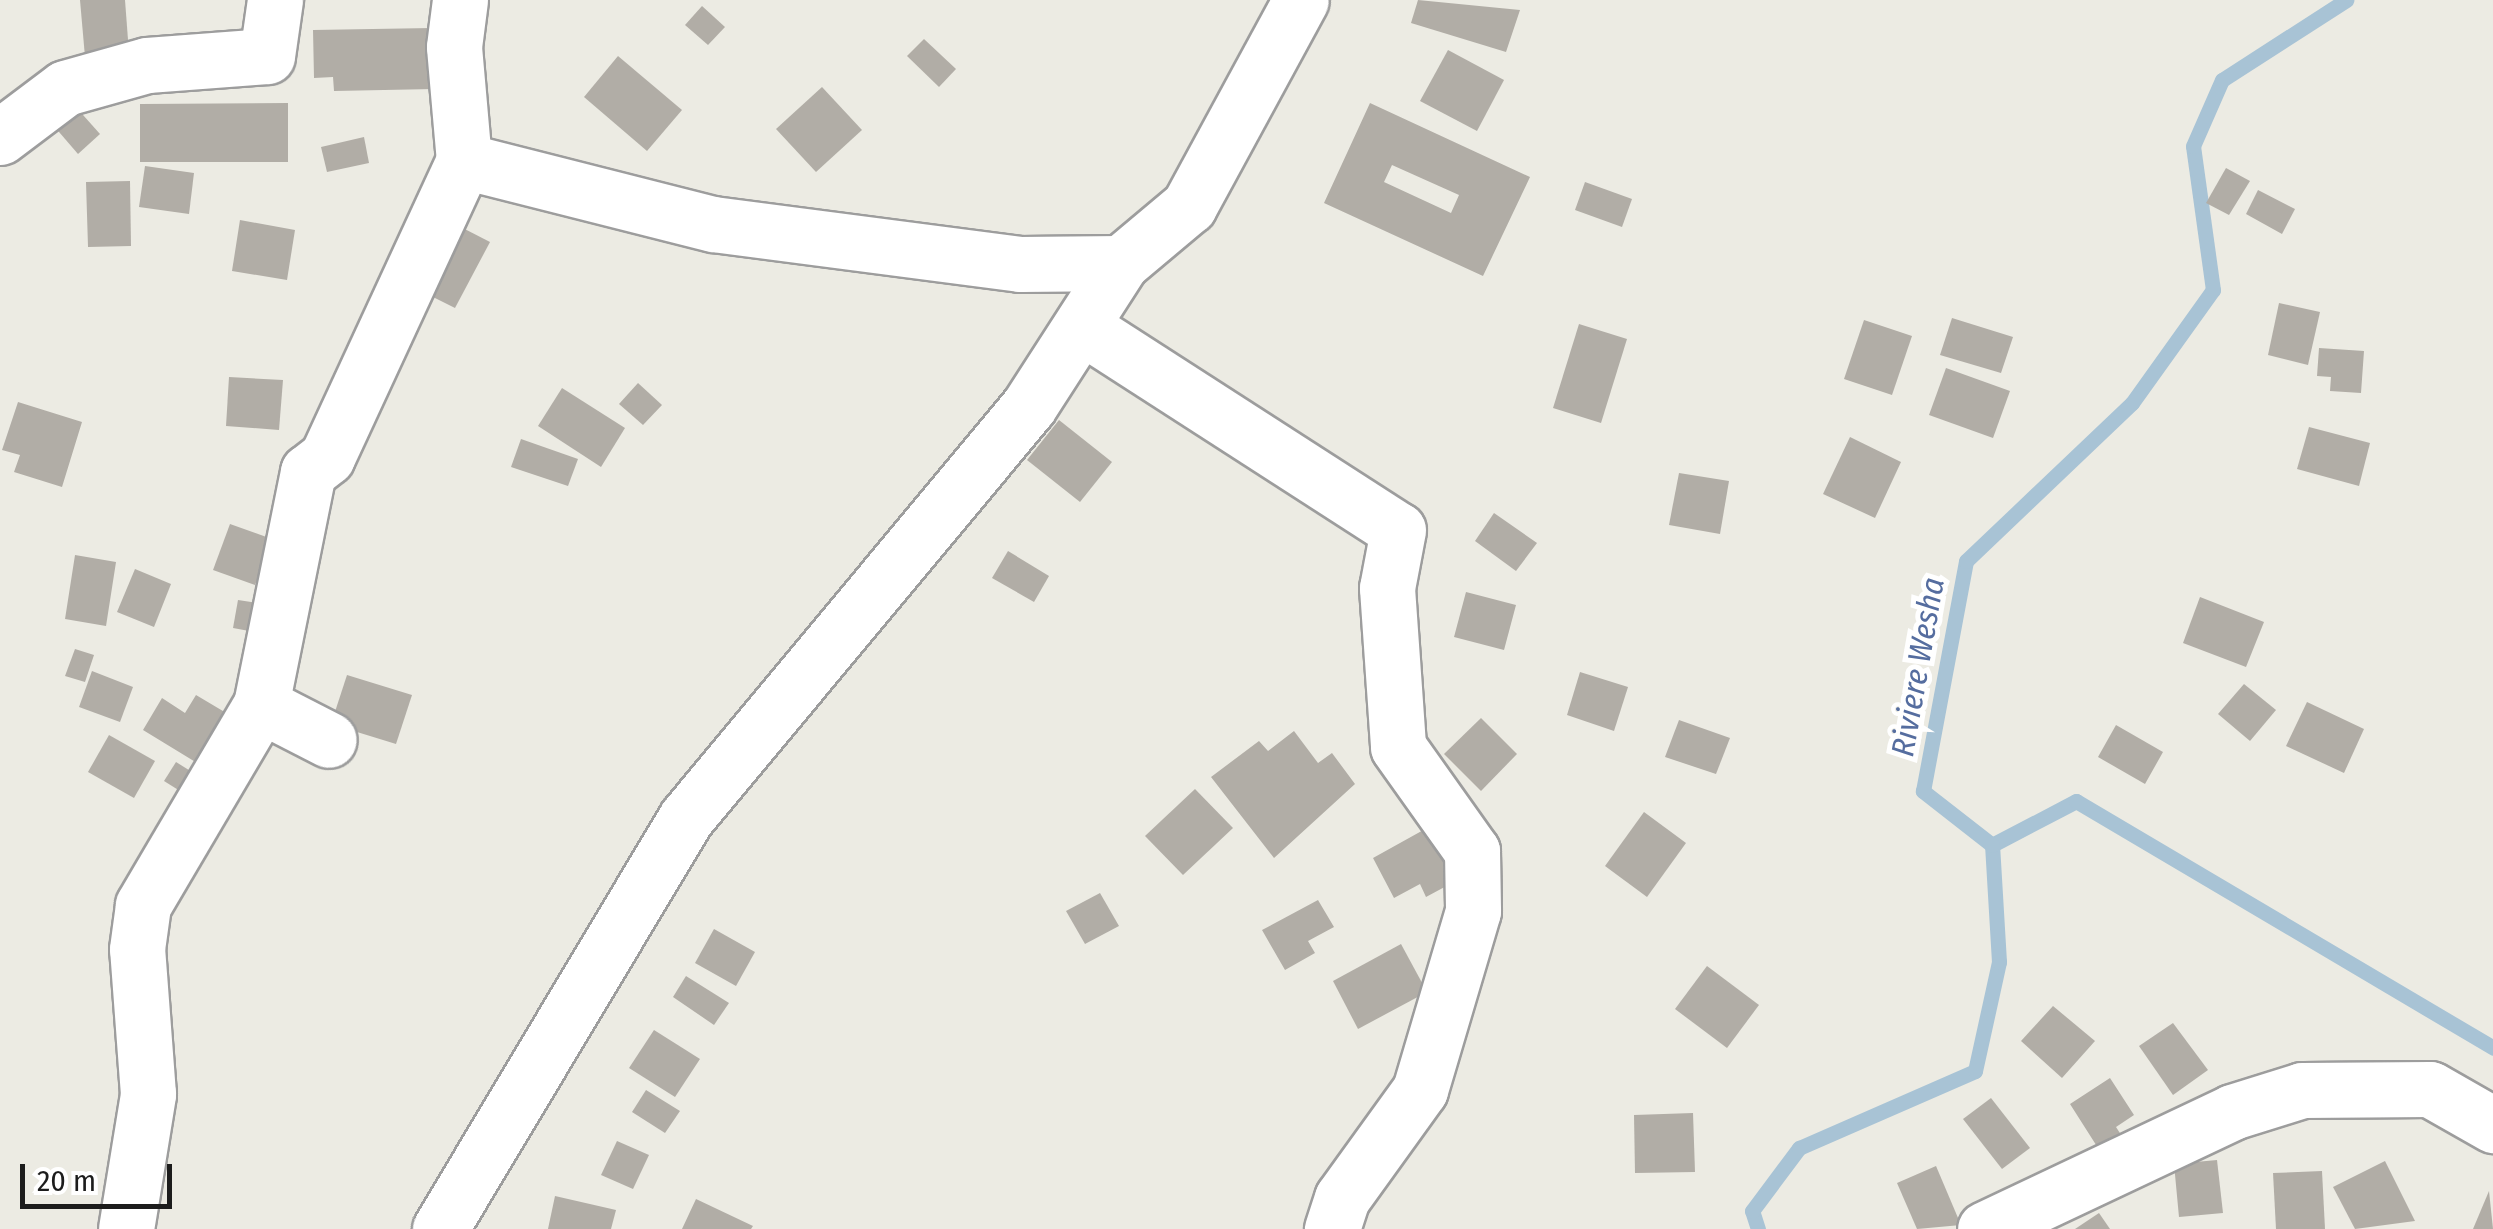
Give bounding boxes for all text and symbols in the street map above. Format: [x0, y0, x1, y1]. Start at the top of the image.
water label: Riviere Wesha [1883, 575, 1953, 759]
scale bar [25, 1144, 178, 1206]
text: 20 m [37, 1163, 96, 1199]

